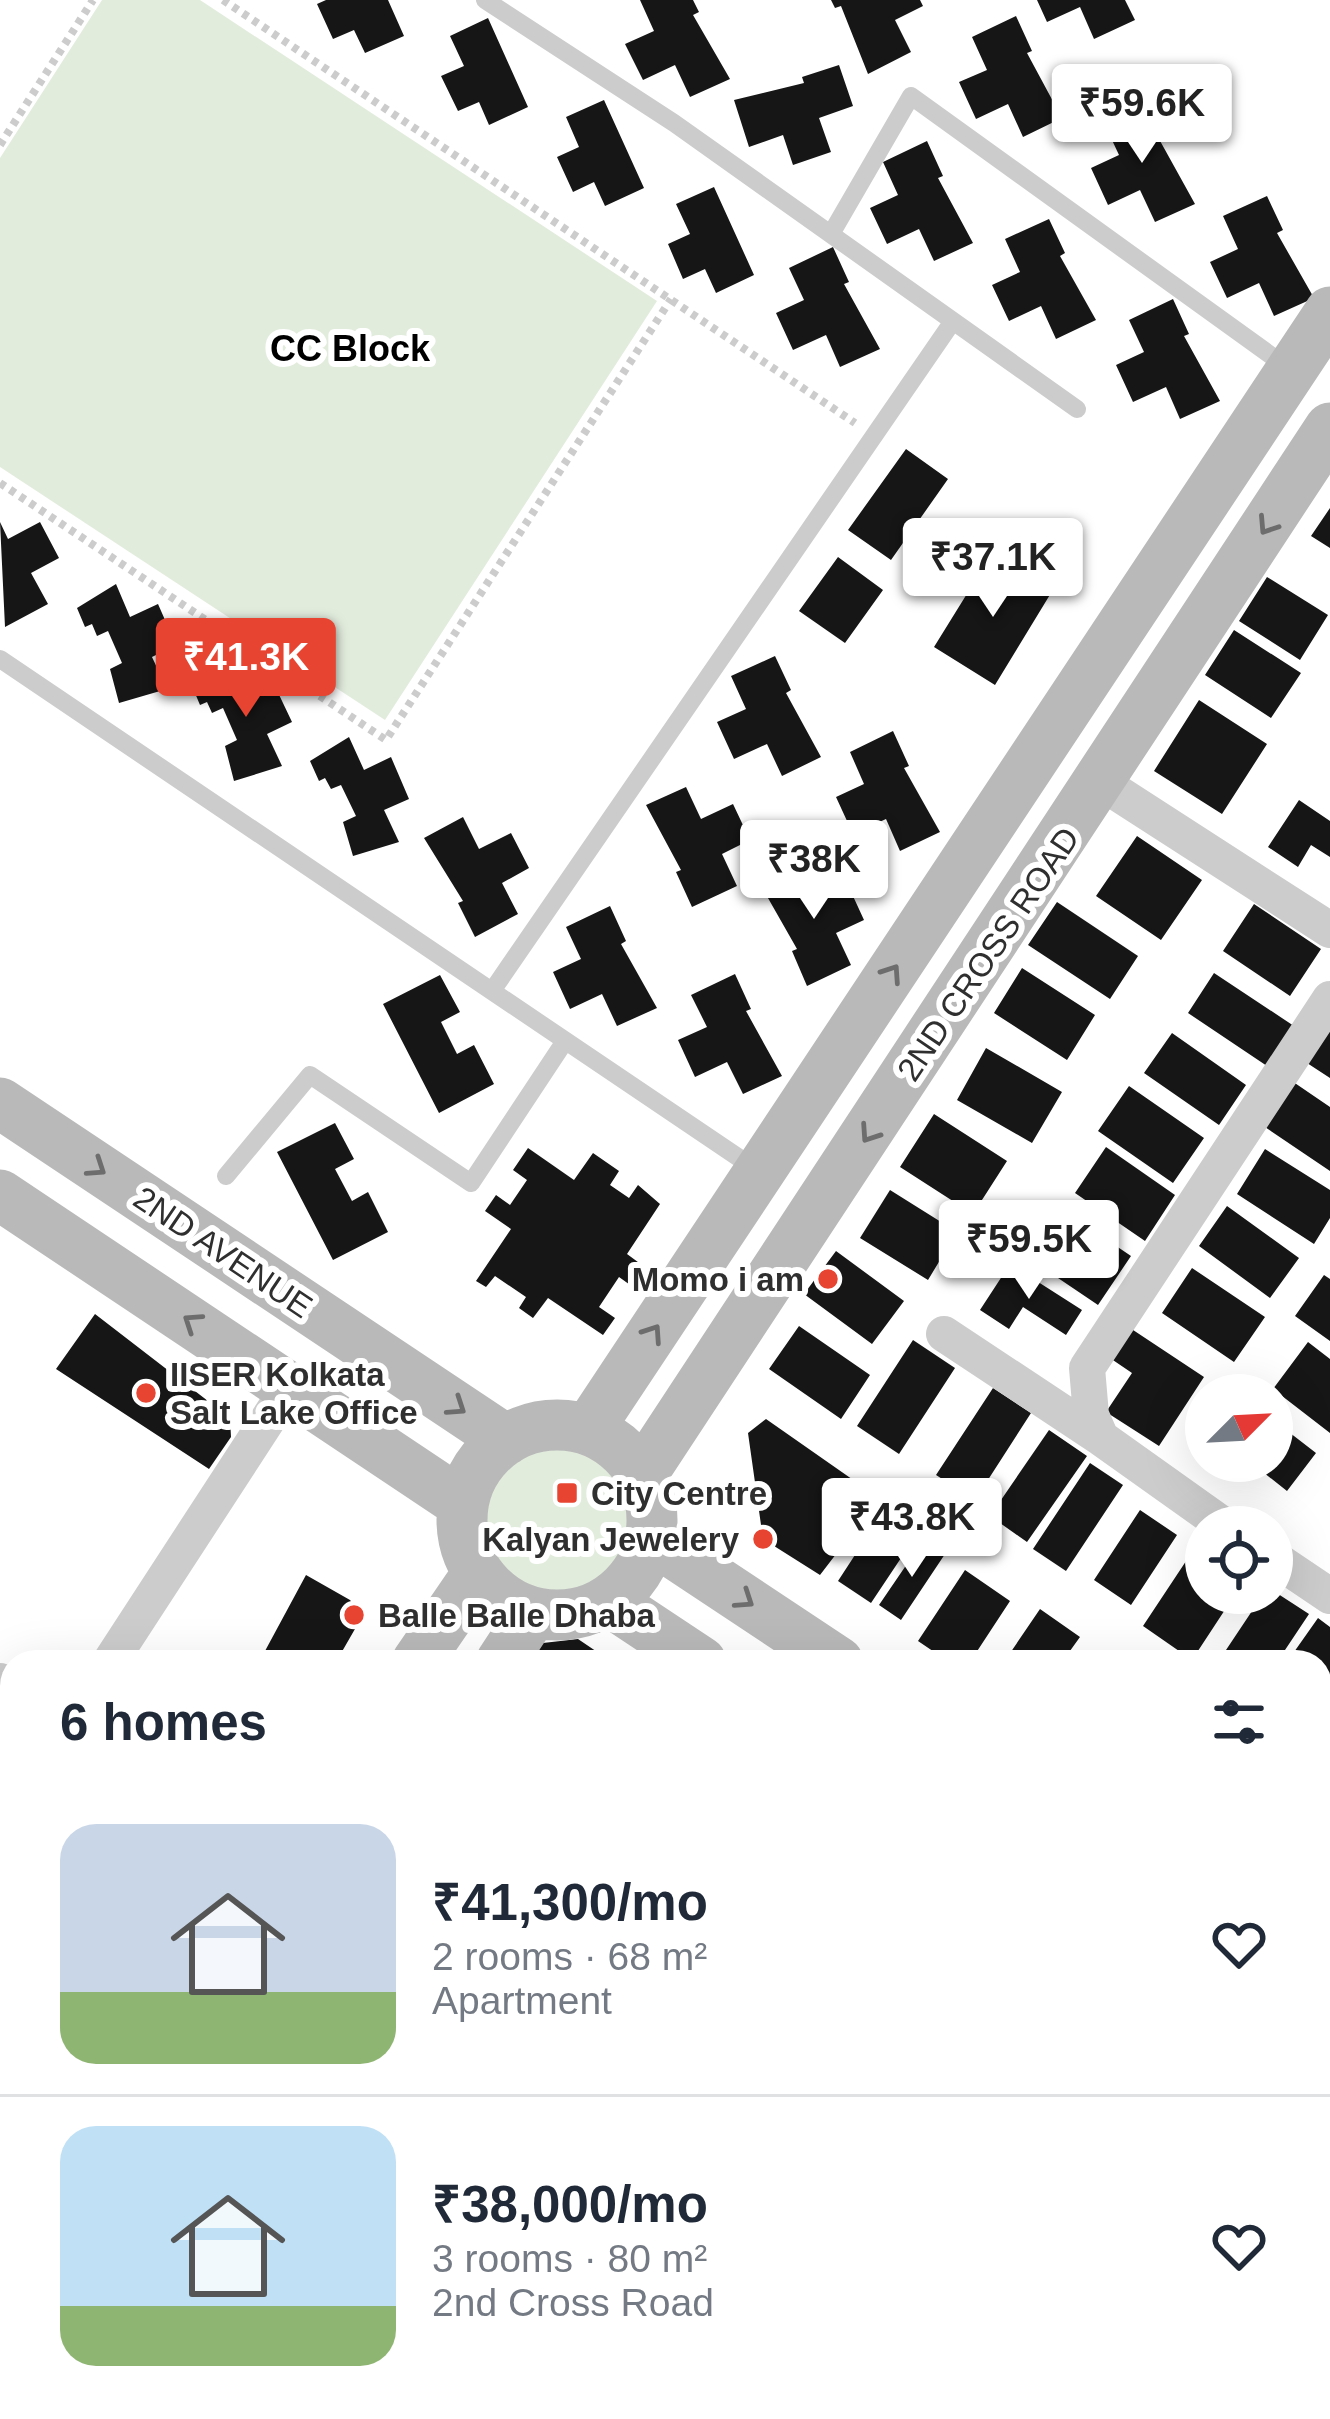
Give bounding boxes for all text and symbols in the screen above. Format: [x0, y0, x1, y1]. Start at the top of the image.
pin: ₹59.6K [1044, 64, 1240, 166]
text: ₹59.6K [1079, 81, 1205, 124]
district label: CC Block [270, 328, 431, 369]
one-way arrow [1259, 513, 1281, 535]
pin: ₹37.1K [895, 518, 1091, 620]
text: ₹37.1K [930, 535, 1056, 578]
pin: ₹41.3K [148, 618, 344, 720]
text: ₹41.3K [183, 635, 309, 678]
pin: ₹38K [743, 820, 885, 922]
street label: 2ND CROSS ROAD [890, 821, 1086, 1087]
text: ₹38K [767, 837, 861, 880]
one-way arrow [877, 964, 899, 986]
one-way arrow [861, 1120, 883, 1142]
one-way arrow [84, 1154, 106, 1176]
street label: 2ND AVENUE [127, 1179, 319, 1325]
pin: ₹59.5K [931, 1200, 1127, 1302]
text: ₹59.5K [966, 1217, 1092, 1260]
place label: Momo i am [632, 1261, 804, 1298]
marker: Momo i am [815, 1266, 841, 1292]
one-way arrow [183, 1314, 205, 1336]
one-way arrow [638, 1324, 660, 1346]
place label: IISER Kolkata Salt Lake Office [170, 1356, 418, 1431]
north arrow [1185, 1374, 1293, 1482]
map controls [1185, 1374, 1293, 1614]
marker: IISER Kolkata Salt Lake Office [133, 1380, 159, 1406]
one-way arrow [444, 1393, 466, 1415]
place label: City Centre [591, 1475, 767, 1512]
pin: ₹43.8K [814, 1478, 1010, 1580]
marker: City Centre [554, 1480, 580, 1506]
text: ₹43.8K [849, 1495, 975, 1538]
button: locate [1185, 1506, 1293, 1614]
place label: Kalyan Jewelery [482, 1521, 740, 1558]
marker: Kalyan Jewelery [750, 1526, 776, 1552]
one-way arrow [731, 1585, 753, 1607]
place label: Balle Balle Dhaba [378, 1597, 656, 1634]
marker: Balle Balle Dhaba [341, 1602, 367, 1628]
icon: filters [1206, 1689, 1272, 1755]
text: 6 homes [60, 1694, 267, 1751]
icon: home [156, 1872, 300, 2016]
text: ₹41,300/mo [432, 1874, 708, 1931]
icon: heart [1206, 1911, 1272, 1977]
text: 2 rooms · 68 m² [432, 1935, 707, 1978]
text: Apartment [432, 1979, 612, 2022]
icon: home [156, 2174, 300, 2318]
text: ₹38,000/mo [432, 2176, 708, 2233]
icon: heart [1206, 2213, 1272, 2279]
text: 3 rooms · 80 m² [432, 2237, 707, 2280]
text: 2nd Cross Road [432, 2281, 714, 2324]

